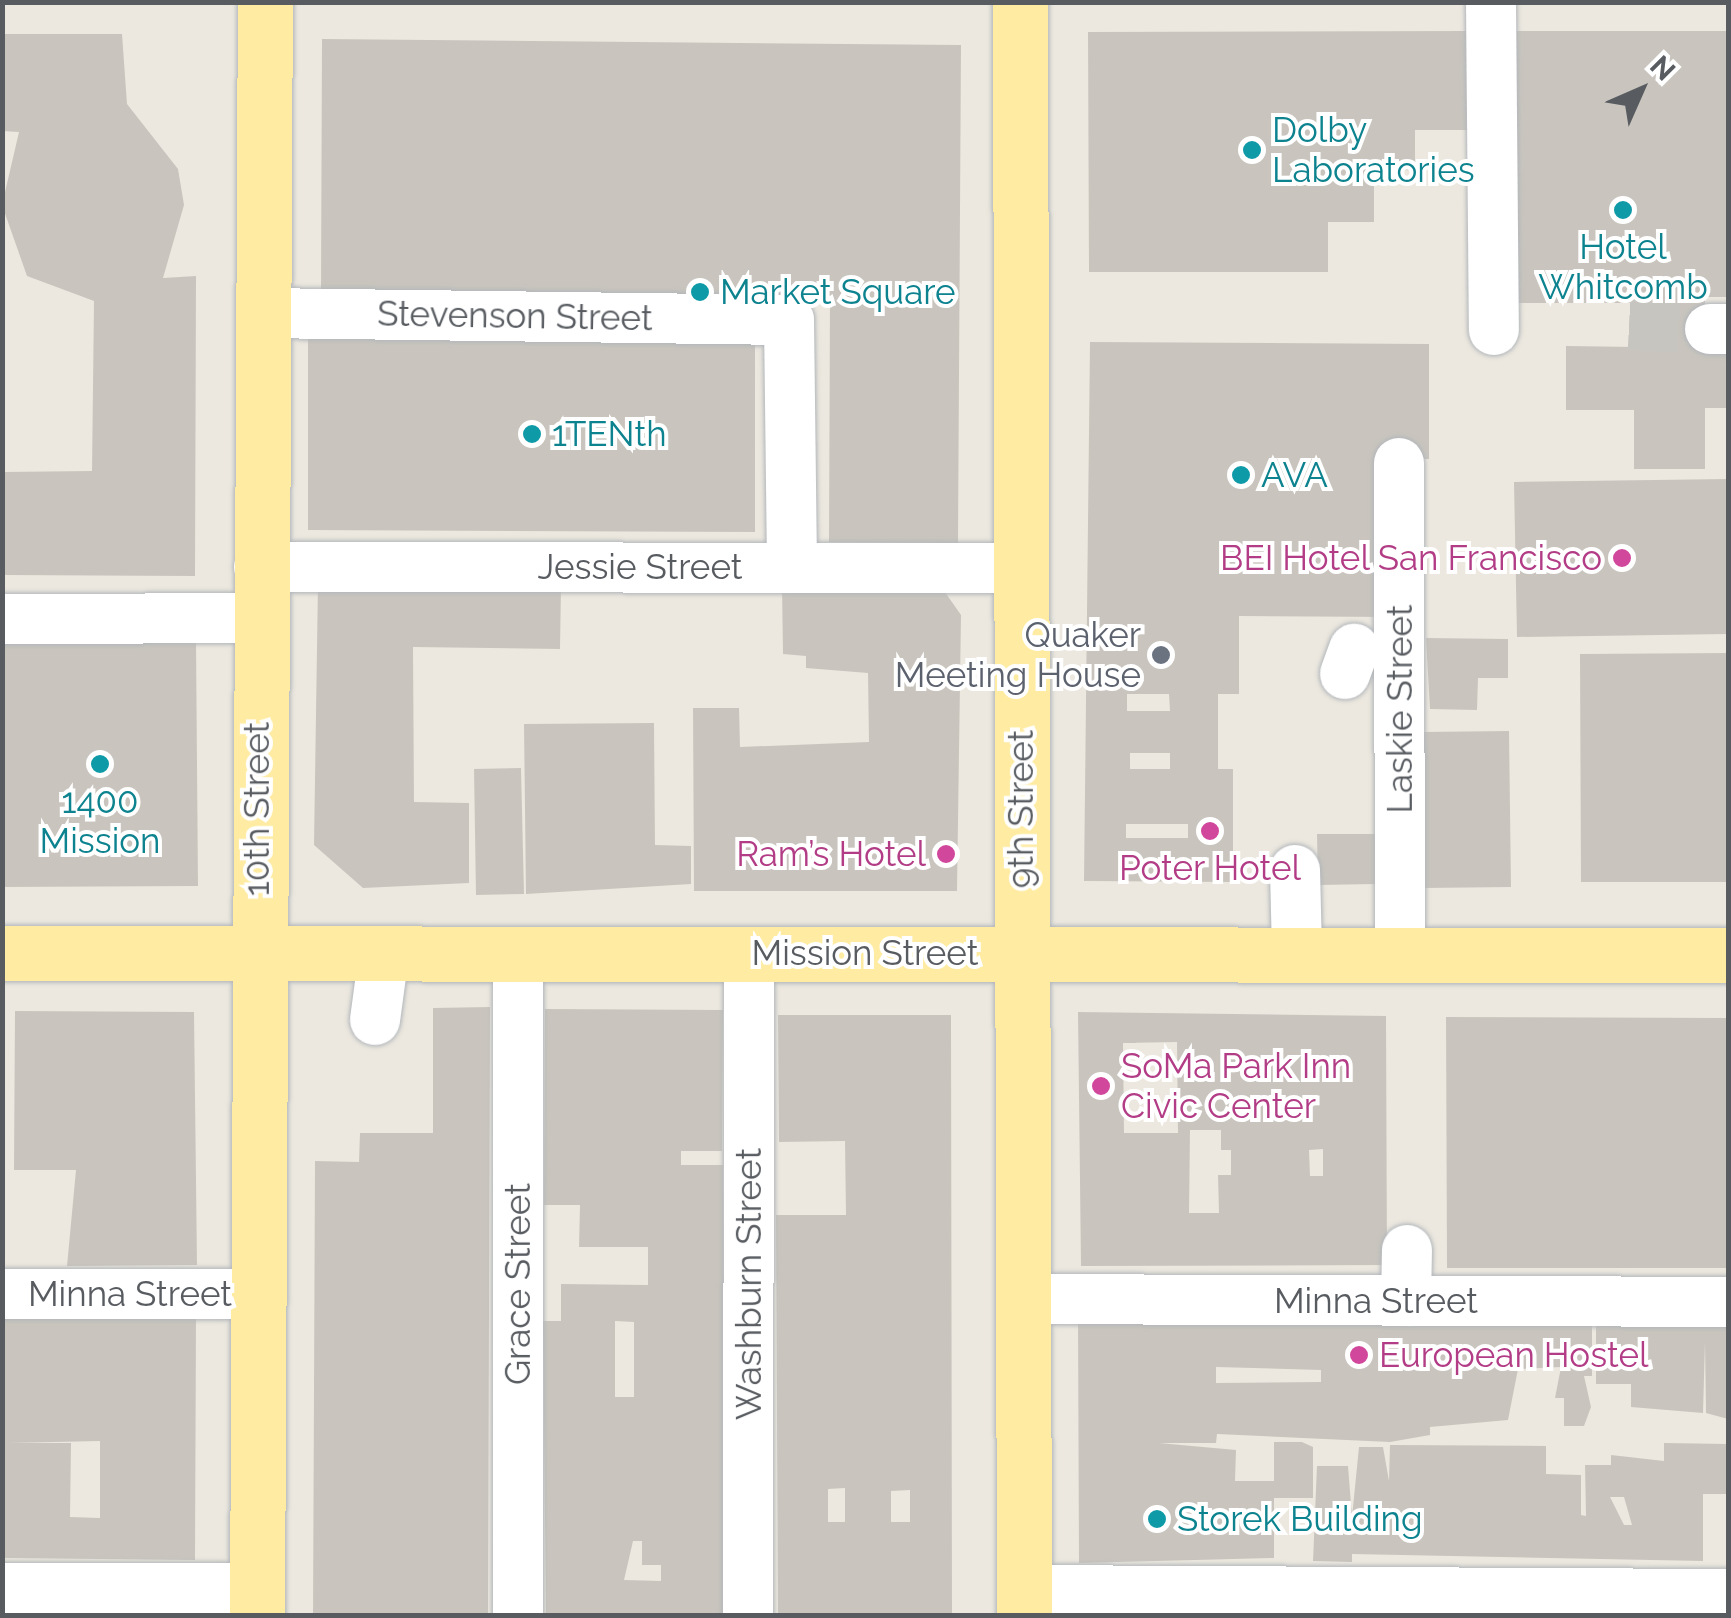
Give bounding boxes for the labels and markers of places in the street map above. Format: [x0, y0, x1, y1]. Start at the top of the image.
place label: Dolby Laboratories [1272, 109, 1475, 191]
marker: Dolby Laboratories [1241, 139, 1263, 161]
marker: Hotel Whitcomb [1612, 199, 1634, 221]
place label: Hotel Whitcomb [1538, 226, 1708, 308]
place label: Market Square [720, 271, 955, 313]
marker: Market Square [689, 281, 711, 303]
place label: 1TENth [552, 413, 667, 455]
marker: 1TENth [521, 423, 543, 445]
place label: AVA [1261, 454, 1328, 496]
marker: AVA [1230, 464, 1252, 486]
place label: BEI Hotel San Francisco [1219, 537, 1602, 579]
marker: BEI Hotel San Francisco [1611, 547, 1633, 569]
place label: Quaker Meeting House [895, 614, 1141, 696]
marker: Quaker Meeting House [1150, 644, 1172, 666]
marker: 1400 Mission [89, 753, 111, 775]
place label: 1400 Mission [40, 780, 160, 862]
marker: Poter Hotel [1199, 820, 1221, 842]
place label: Ram’s Hotel [736, 833, 926, 875]
marker: Ram’s Hotel [935, 843, 957, 865]
place label: Poter Hotel [1119, 847, 1301, 889]
place label: SoMa Park Inn Civic Center [1121, 1045, 1351, 1127]
marker: SoMa Park Inn Civic Center [1090, 1075, 1112, 1097]
place label: European Hostel [1379, 1334, 1649, 1376]
marker: European Hostel [1348, 1344, 1370, 1366]
place label: Storek Building [1177, 1498, 1423, 1540]
marker: Storek Building [1146, 1508, 1168, 1530]

